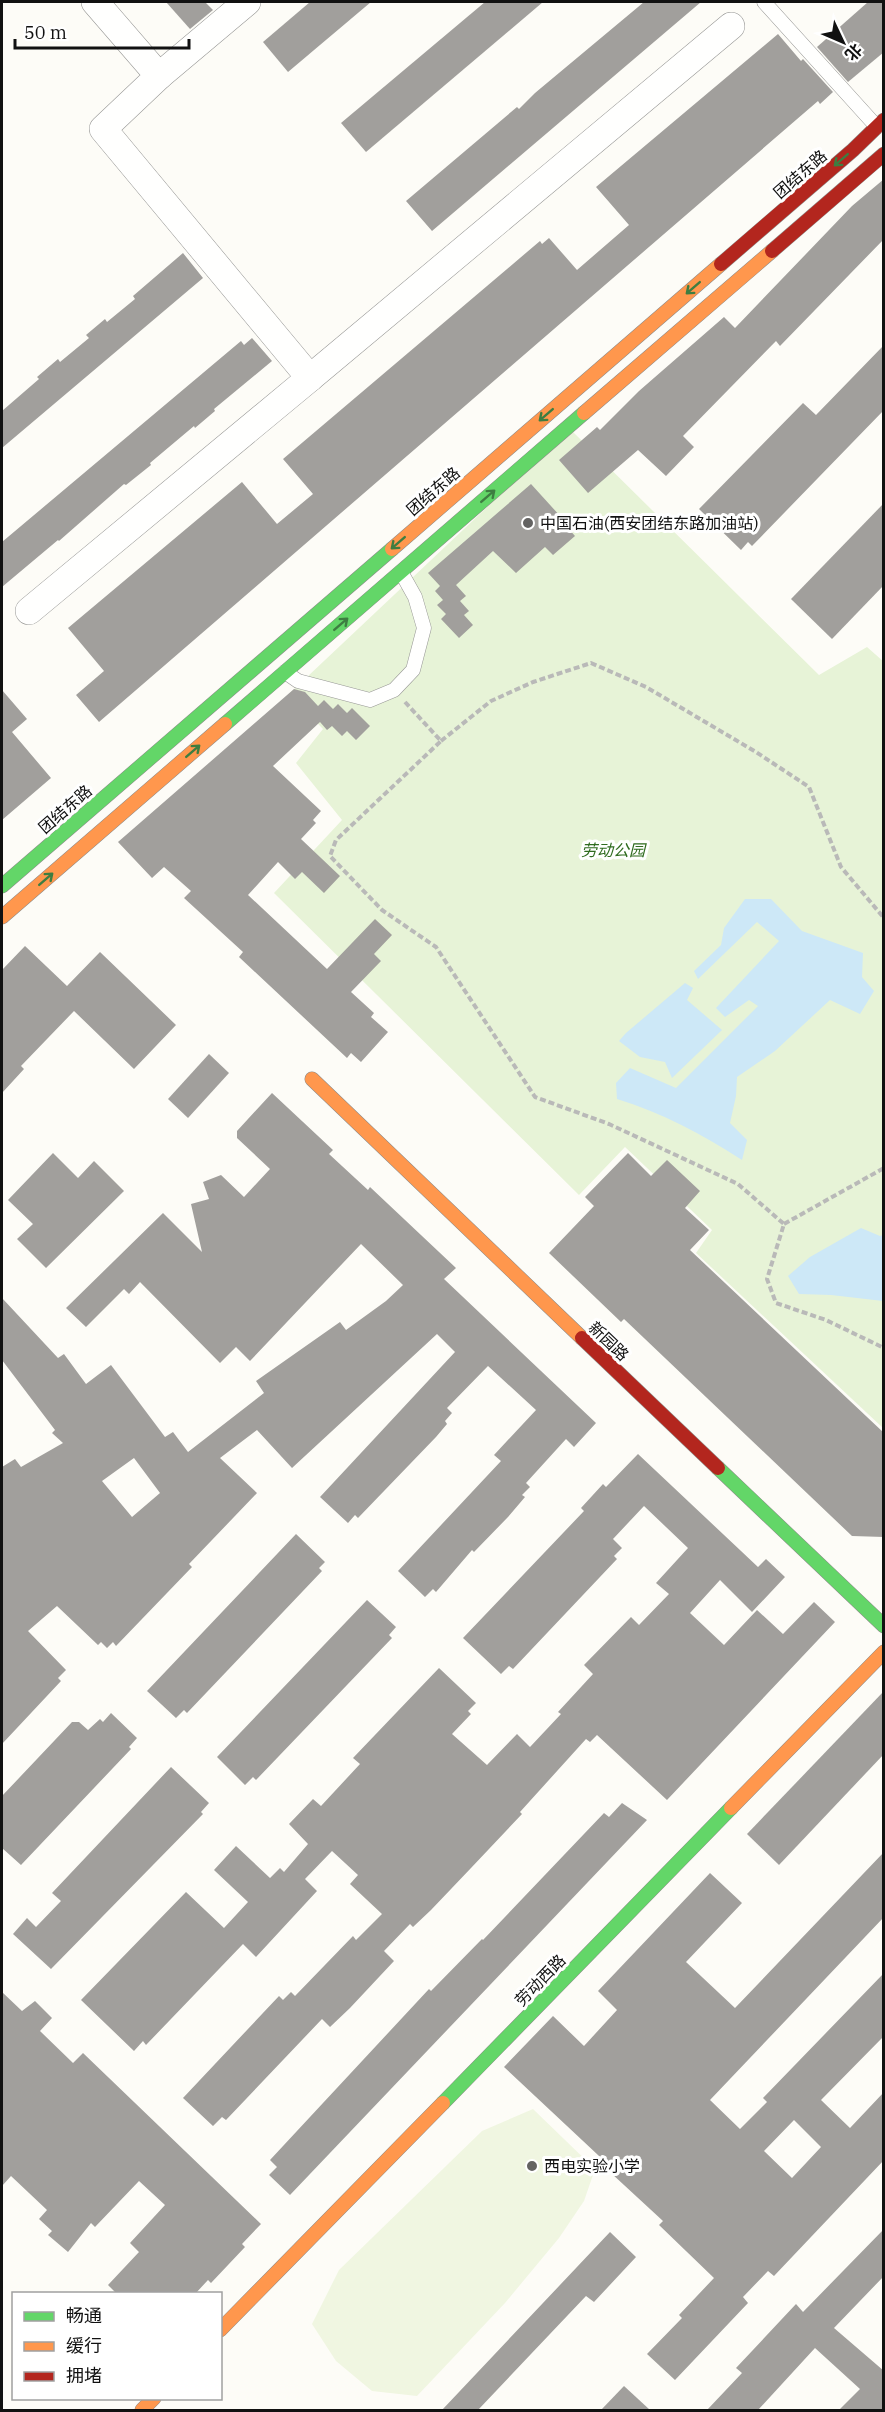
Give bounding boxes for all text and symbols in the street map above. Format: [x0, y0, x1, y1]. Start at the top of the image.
scale bar [15, 12, 189, 50]
north arrow [813, 12, 873, 72]
text: 50 m [24, 21, 67, 44]
text: 北 [841, 40, 867, 65]
street label: 团结东路 [769, 145, 831, 203]
one-way arrow [834, 153, 849, 167]
one-way arrow [686, 281, 701, 295]
one-way arrow [539, 408, 554, 422]
street label: 团结东路 [402, 462, 464, 520]
one-way arrow [480, 489, 495, 503]
place label: 中国石油(西安团结东路加油站) [540, 513, 759, 533]
marker: 中国石油(西安团结东路加油站) [521, 516, 535, 530]
one-way arrow [391, 536, 406, 550]
one-way arrow [333, 617, 348, 631]
one-way arrow [185, 744, 200, 758]
street label: 团结东路 [34, 780, 96, 838]
park label: 劳动公园 [581, 840, 647, 860]
one-way arrow [38, 872, 53, 886]
street label: 新园路 [585, 1317, 633, 1365]
street label: 劳动西路 [511, 1950, 569, 2010]
place label: 西电实验小学 [544, 2156, 640, 2176]
marker: 西电实验小学 [525, 2159, 539, 2173]
legend [12, 2292, 222, 2400]
text: 畅通 [66, 2304, 102, 2327]
text: 缓行 [66, 2334, 102, 2357]
text: 拥堵 [66, 2364, 102, 2387]

